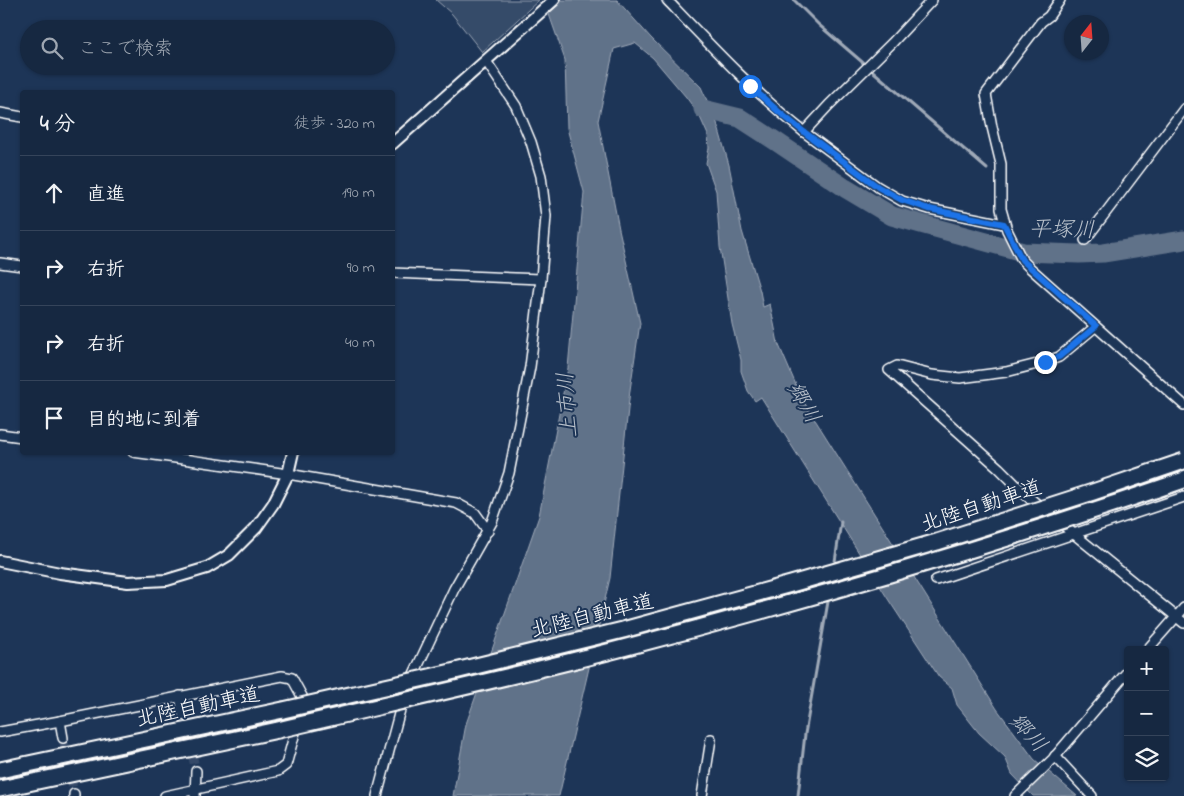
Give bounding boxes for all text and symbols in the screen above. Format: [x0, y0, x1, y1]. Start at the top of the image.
north arrow [1064, 15, 1109, 60]
search box [20, 20, 395, 75]
icon: search [38, 34, 66, 62]
text: ここで検索 [78, 36, 173, 63]
route start [739, 75, 762, 98]
text: 4 分 [40, 110, 75, 140]
text: 徒歩 · 320 m [294, 112, 375, 136]
icon: ahead [40, 179, 68, 207]
text: 190 m [342, 181, 375, 205]
text: 直進 [87, 182, 125, 209]
water label: 平塚川 [1029, 214, 1095, 248]
icon: right [40, 254, 68, 282]
text: 90 m [347, 256, 375, 280]
text: 右折 [87, 257, 125, 284]
icon: right [40, 329, 68, 357]
text: 40 m [345, 331, 375, 355]
text: 右折 [87, 332, 125, 359]
route end [1034, 351, 1057, 374]
water label: 上市川 [551, 371, 587, 439]
water label: 郷川 [778, 376, 827, 431]
icon: arrive [40, 404, 68, 432]
text: 目的地に到着 [87, 407, 201, 434]
street label: 北陸自動車道 [917, 473, 1046, 541]
street label: 北陸自動車道 [528, 587, 657, 647]
map controls [1124, 646, 1169, 781]
button: + [1124, 646, 1169, 691]
street label: 北陸自動車道 [134, 680, 263, 736]
button: − [1124, 691, 1169, 736]
water label: 郷川 [1000, 707, 1054, 761]
button: layers [1124, 736, 1169, 781]

